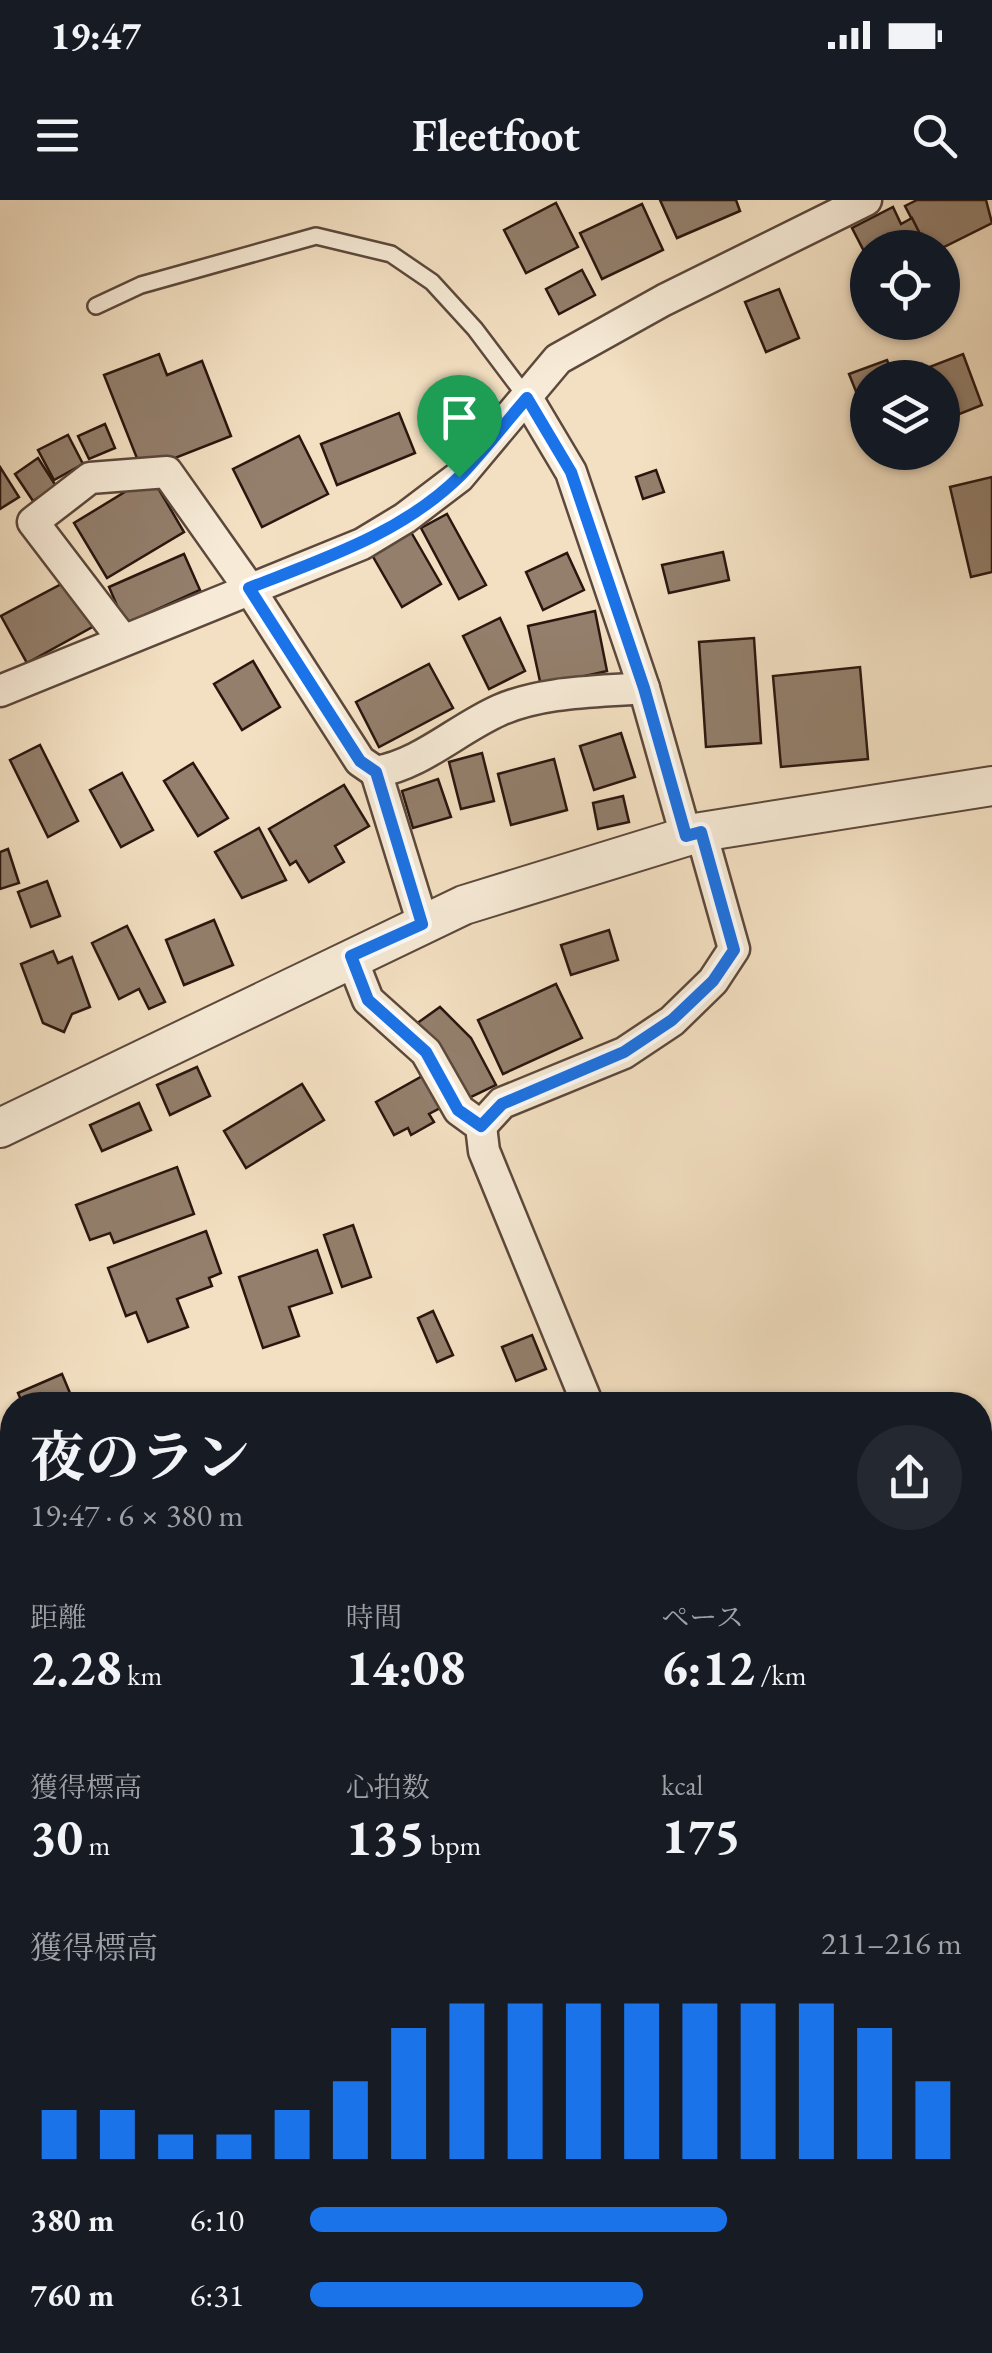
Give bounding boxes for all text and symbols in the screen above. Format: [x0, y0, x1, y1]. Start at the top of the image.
text: 19:47 [50, 11, 141, 60]
text: Fleetfoot [412, 106, 580, 164]
icon: menu [30, 108, 85, 163]
icon: search [907, 108, 962, 163]
map controls [850, 230, 960, 470]
button: locate [850, 230, 960, 340]
button: layers [850, 360, 960, 470]
pin [417, 375, 502, 478]
icon: arrive [432, 390, 487, 445]
text: 夜のラン [30, 1421, 250, 1492]
button: share [857, 1425, 962, 1530]
text: 19:47 · 6 × 380 m [30, 1494, 243, 1536]
text: 距離 [30, 1599, 86, 1635]
text: 時間 [346, 1599, 402, 1635]
text: ペース [661, 1599, 744, 1635]
text: 2.28 [30, 1635, 122, 1700]
text: 14:08 [346, 1635, 466, 1700]
text: 6:12 [661, 1635, 755, 1700]
text: km [122, 1657, 162, 1693]
text: /km [755, 1657, 806, 1693]
text: kcal [661, 1767, 703, 1803]
text: 獲得標高 [30, 1769, 142, 1805]
text: 心拍数 [346, 1769, 430, 1805]
text: 175 [661, 1803, 741, 1868]
text: 30 [30, 1805, 83, 1870]
text: 135 [346, 1805, 425, 1870]
text: m [83, 1827, 110, 1863]
text: bpm [425, 1827, 481, 1863]
text: 211–216 m [821, 1922, 962, 1964]
text: 獲得標高 [30, 1927, 158, 1969]
text: 380 m [30, 2199, 114, 2241]
text: 6:10 [190, 2199, 244, 2241]
text: 760 m [30, 2274, 114, 2316]
text: 6:31 [190, 2274, 244, 2316]

